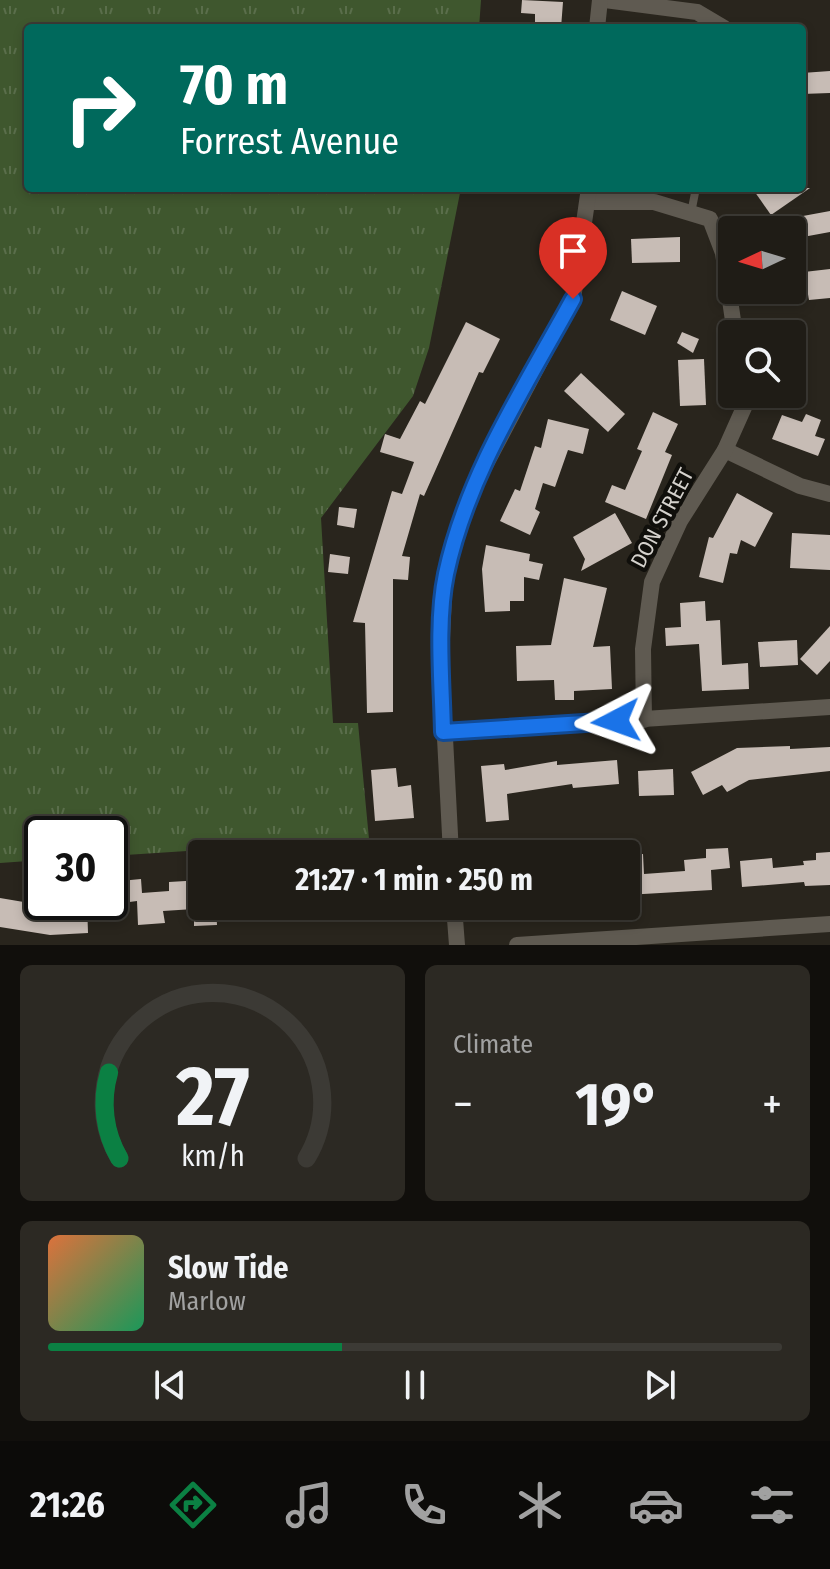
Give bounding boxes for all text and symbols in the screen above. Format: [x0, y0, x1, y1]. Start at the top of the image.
text: 70 m [180, 52, 288, 119]
icon: right [48, 56, 152, 160]
text: Forrest Avenue [180, 120, 399, 164]
north arrow [718, 216, 806, 304]
map controls [718, 216, 806, 408]
pin [539, 217, 607, 299]
icon: arrive [551, 229, 595, 273]
button: search [718, 320, 806, 408]
street label: DON STREET [625, 463, 700, 572]
position arrow [574, 679, 658, 763]
speed limit sign: 30 [24, 816, 128, 920]
text: 21:27 · 1 min · 250 m [295, 862, 533, 898]
text: Climate [453, 1029, 533, 1060]
text: 27 [175, 1047, 249, 1147]
text: 19° [575, 1069, 660, 1141]
text: − [453, 1078, 473, 1131]
text: + [762, 1078, 782, 1131]
text: km/h [181, 1139, 244, 1174]
text: Slow Tide [168, 1250, 289, 1286]
text: Marlow [168, 1286, 246, 1317]
icon: previous [148, 1363, 192, 1407]
icon: pause [393, 1363, 437, 1407]
icon: next [638, 1363, 682, 1407]
icon: directions [165, 1477, 221, 1533]
icon: music [281, 1477, 337, 1533]
icon: phone [396, 1477, 452, 1533]
icon: climate [512, 1477, 568, 1533]
icon: car [628, 1477, 684, 1533]
icon: filters [744, 1477, 800, 1533]
text: 21:26 [30, 1483, 105, 1527]

